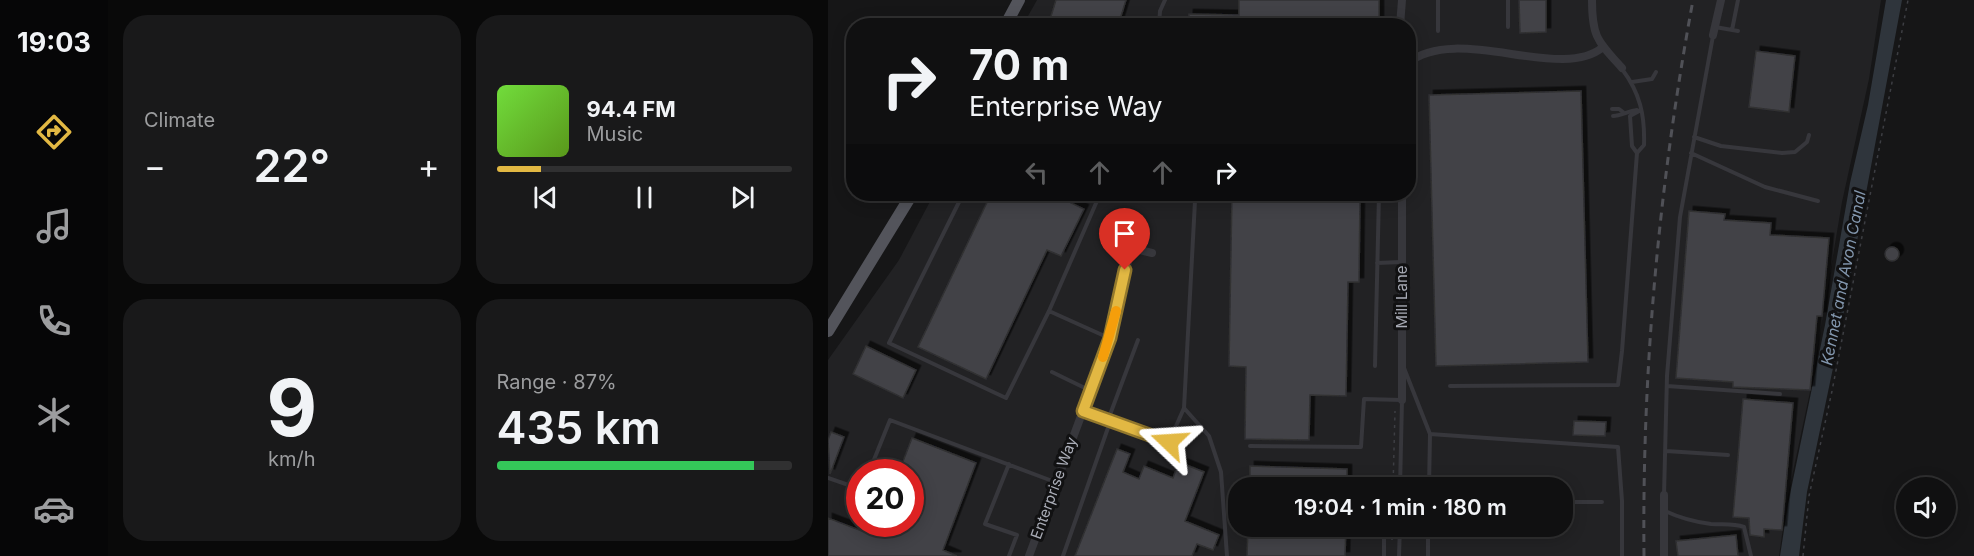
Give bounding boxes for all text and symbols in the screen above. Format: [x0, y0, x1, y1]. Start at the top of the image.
text: 19:03 [17, 26, 91, 59]
text: 70 m [969, 39, 1069, 90]
icon: right [870, 42, 948, 120]
text: Enterprise Way [969, 90, 1163, 123]
text: 94.4 FM [587, 96, 676, 122]
text: Climate [144, 108, 215, 132]
icon: directions [33, 111, 75, 153]
text: Music [587, 122, 643, 146]
text: 22° [253, 138, 330, 193]
text: − [144, 146, 166, 186]
text: + [418, 146, 440, 186]
icon: left [1020, 156, 1053, 189]
icon: ahead [1083, 156, 1116, 189]
icon: ahead [1146, 156, 1179, 189]
icon: right [1209, 156, 1242, 189]
icon: previous [529, 181, 562, 214]
icon: pause [628, 181, 661, 214]
icon: next [726, 181, 759, 214]
water label: Kennet and Avon Canal [1816, 189, 1870, 367]
icon: music [33, 205, 75, 247]
pin [1099, 208, 1150, 270]
icon: arrive [1108, 217, 1141, 250]
street label: Mill Lane [1392, 265, 1411, 329]
icon: phone [33, 300, 75, 342]
text: 9 [266, 360, 317, 455]
text: Range · 87% [497, 370, 617, 394]
icon: climate [33, 394, 75, 436]
text: 435 km [497, 400, 661, 455]
position arrow [1137, 410, 1201, 474]
street label: Enterprise Way [1026, 434, 1081, 542]
text: km/h [268, 447, 316, 471]
speed limit sign: 20 [846, 459, 924, 537]
map controls [1896, 477, 1956, 537]
button: sound [1896, 477, 1956, 537]
icon: car [33, 488, 75, 530]
text: 19:04 · 1 min · 180 m [1294, 494, 1507, 520]

